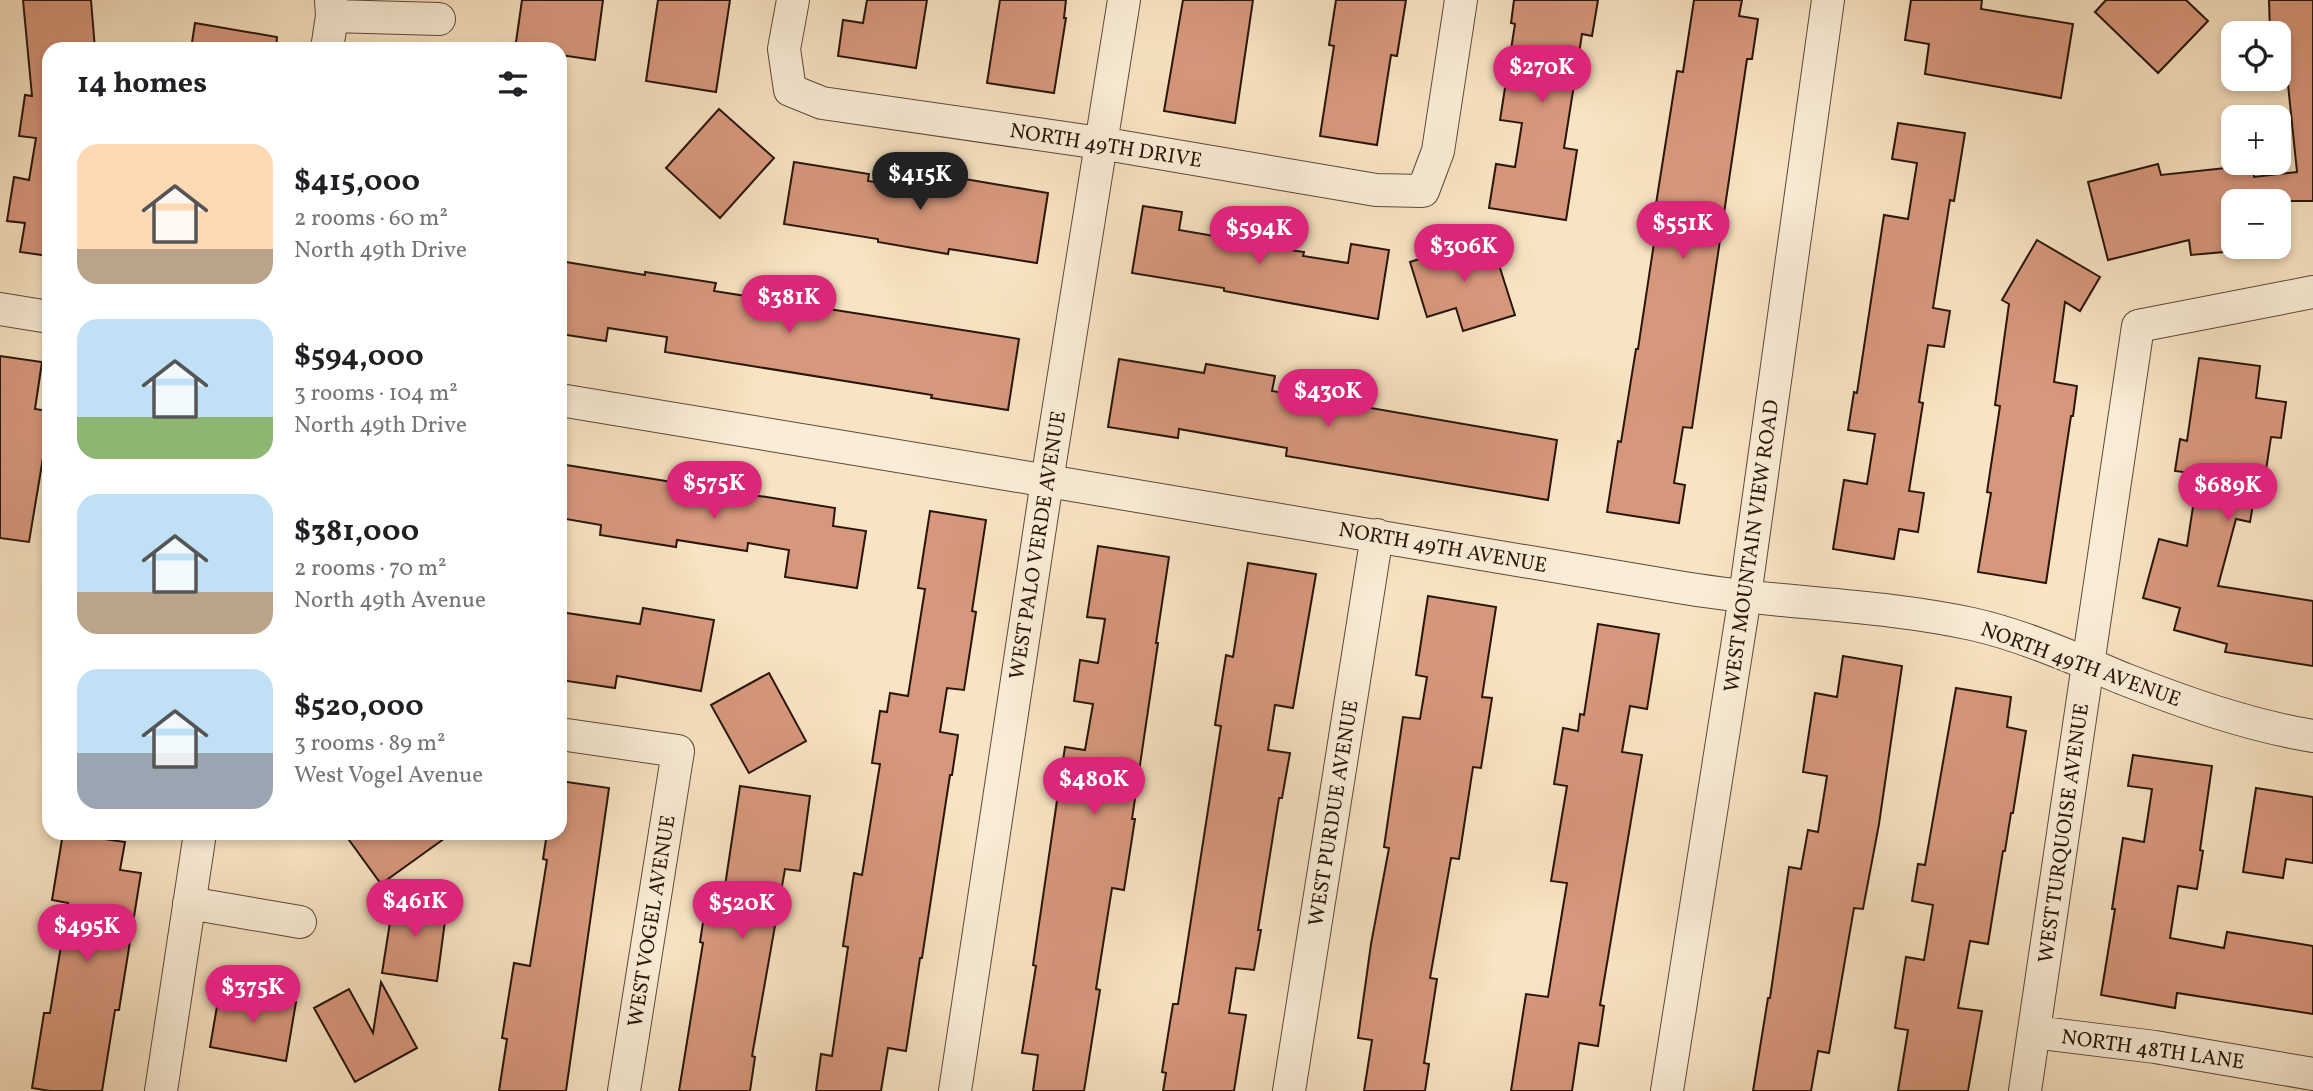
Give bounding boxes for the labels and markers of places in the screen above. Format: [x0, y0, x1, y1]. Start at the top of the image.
pin: $270K [1493, 46, 1591, 105]
pin: $415K [871, 152, 969, 212]
pin: $551K [1634, 202, 1732, 261]
pin: $594K [1210, 206, 1308, 266]
pin: $306K [1415, 224, 1513, 284]
pin: $381K [740, 276, 838, 335]
pin: $430K [1279, 370, 1377, 429]
pin: $575K [665, 462, 763, 521]
pin: $689K [2179, 463, 2277, 523]
pin: $480K [1045, 758, 1143, 817]
pin: $461K [366, 880, 464, 939]
pin: $520K [693, 881, 791, 941]
pin: $495K [38, 904, 136, 964]
pin: $375K [204, 965, 302, 1025]

